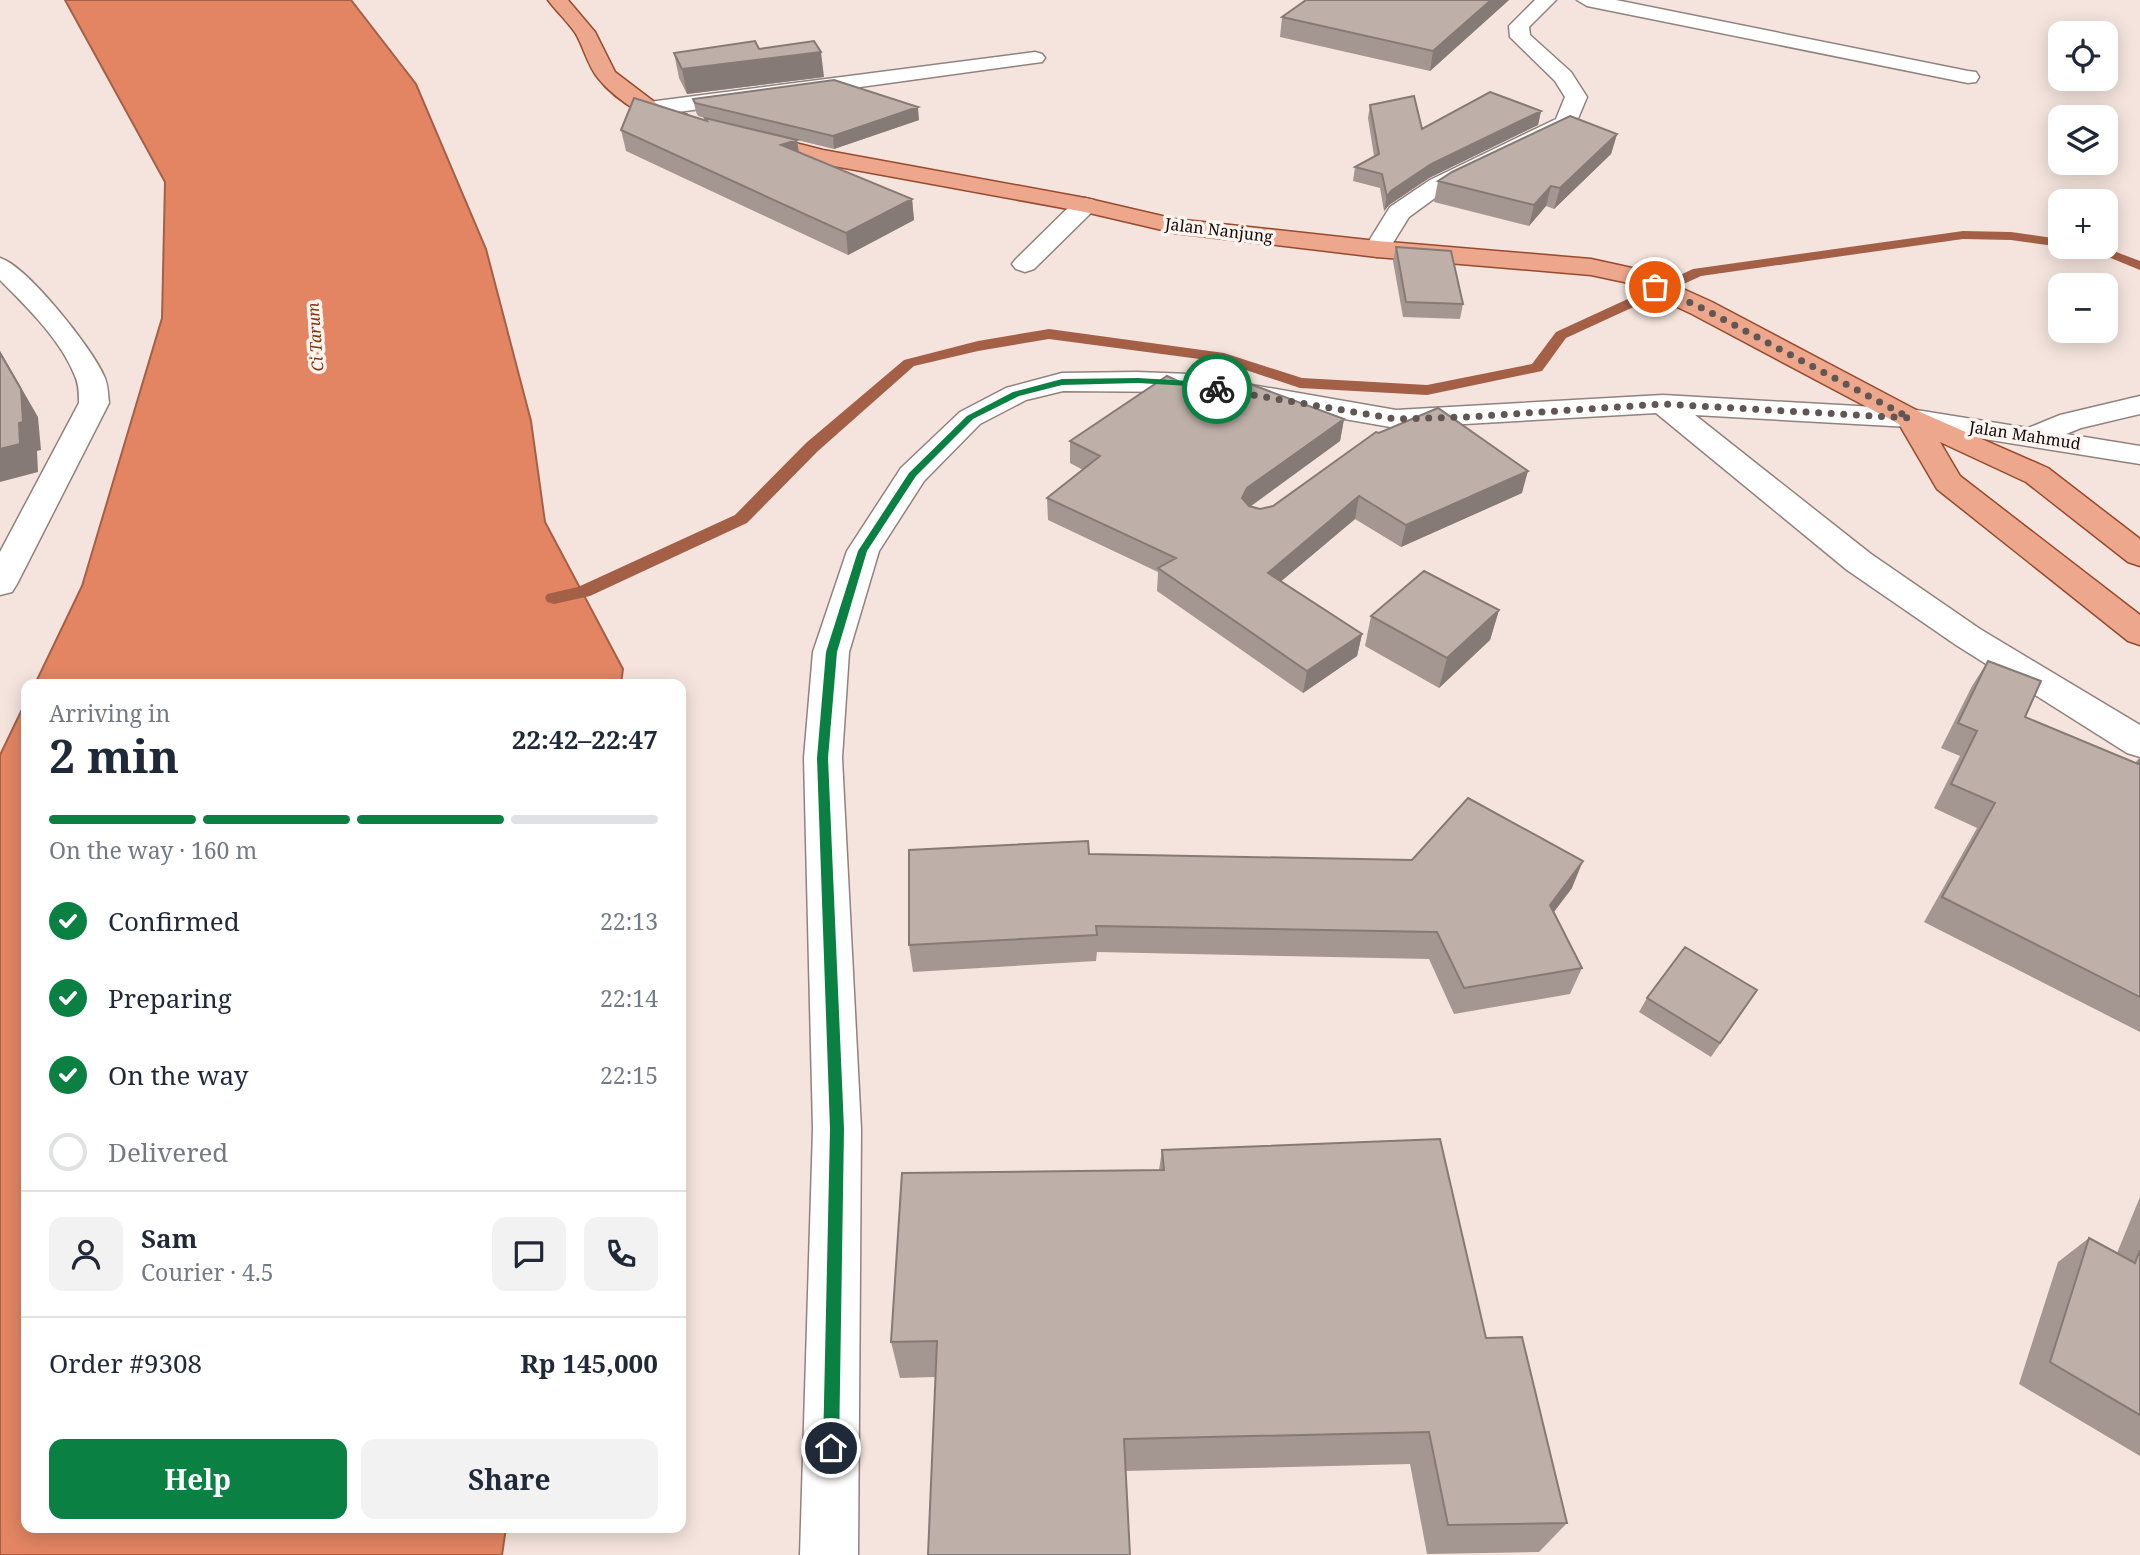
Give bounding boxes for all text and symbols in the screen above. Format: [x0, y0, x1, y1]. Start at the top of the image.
map controls [2048, 21, 2118, 343]
button: locate [2048, 21, 2118, 91]
button: layers [2048, 105, 2118, 175]
button: + [2048, 189, 2118, 259]
street label: Jalan Nanjung [1163, 212, 1275, 248]
pin [1625, 257, 1685, 317]
icon: bag [1636, 268, 1674, 306]
button: − [2048, 273, 2118, 343]
water label: Ci Tarum [302, 301, 328, 372]
courier [1182, 354, 1252, 424]
icon: bike [1198, 370, 1236, 408]
street label: Jalan Mahmud [1967, 415, 2082, 455]
text: Arriving in [49, 697, 170, 729]
text: 22:42–22:47 [512, 721, 658, 757]
text: 2 min [49, 724, 179, 786]
text: On the way · 160 m [49, 834, 257, 866]
icon: check [49, 902, 87, 940]
text: Confirmed [108, 903, 240, 939]
text: 22:13 [600, 905, 658, 937]
icon: check [49, 979, 87, 1017]
text: Preparing [108, 980, 232, 1016]
text: 22:14 [600, 982, 658, 1014]
icon: check [49, 1056, 87, 1094]
text: On the way [108, 1057, 248, 1093]
text: 22:15 [600, 1059, 658, 1091]
text: Delivered [108, 1134, 228, 1170]
button: person [49, 1217, 123, 1291]
button: chat [492, 1217, 566, 1291]
button: phone [584, 1217, 658, 1291]
text: Sam [141, 1220, 197, 1256]
text: Courier · 4.5 [141, 1256, 274, 1288]
text: Order #9308 [49, 1345, 202, 1381]
text: Rp 145,000 [520, 1345, 658, 1381]
pin [801, 1418, 861, 1478]
icon: home [812, 1429, 850, 1467]
button: Help [49, 1439, 347, 1519]
button: Share [361, 1439, 658, 1519]

